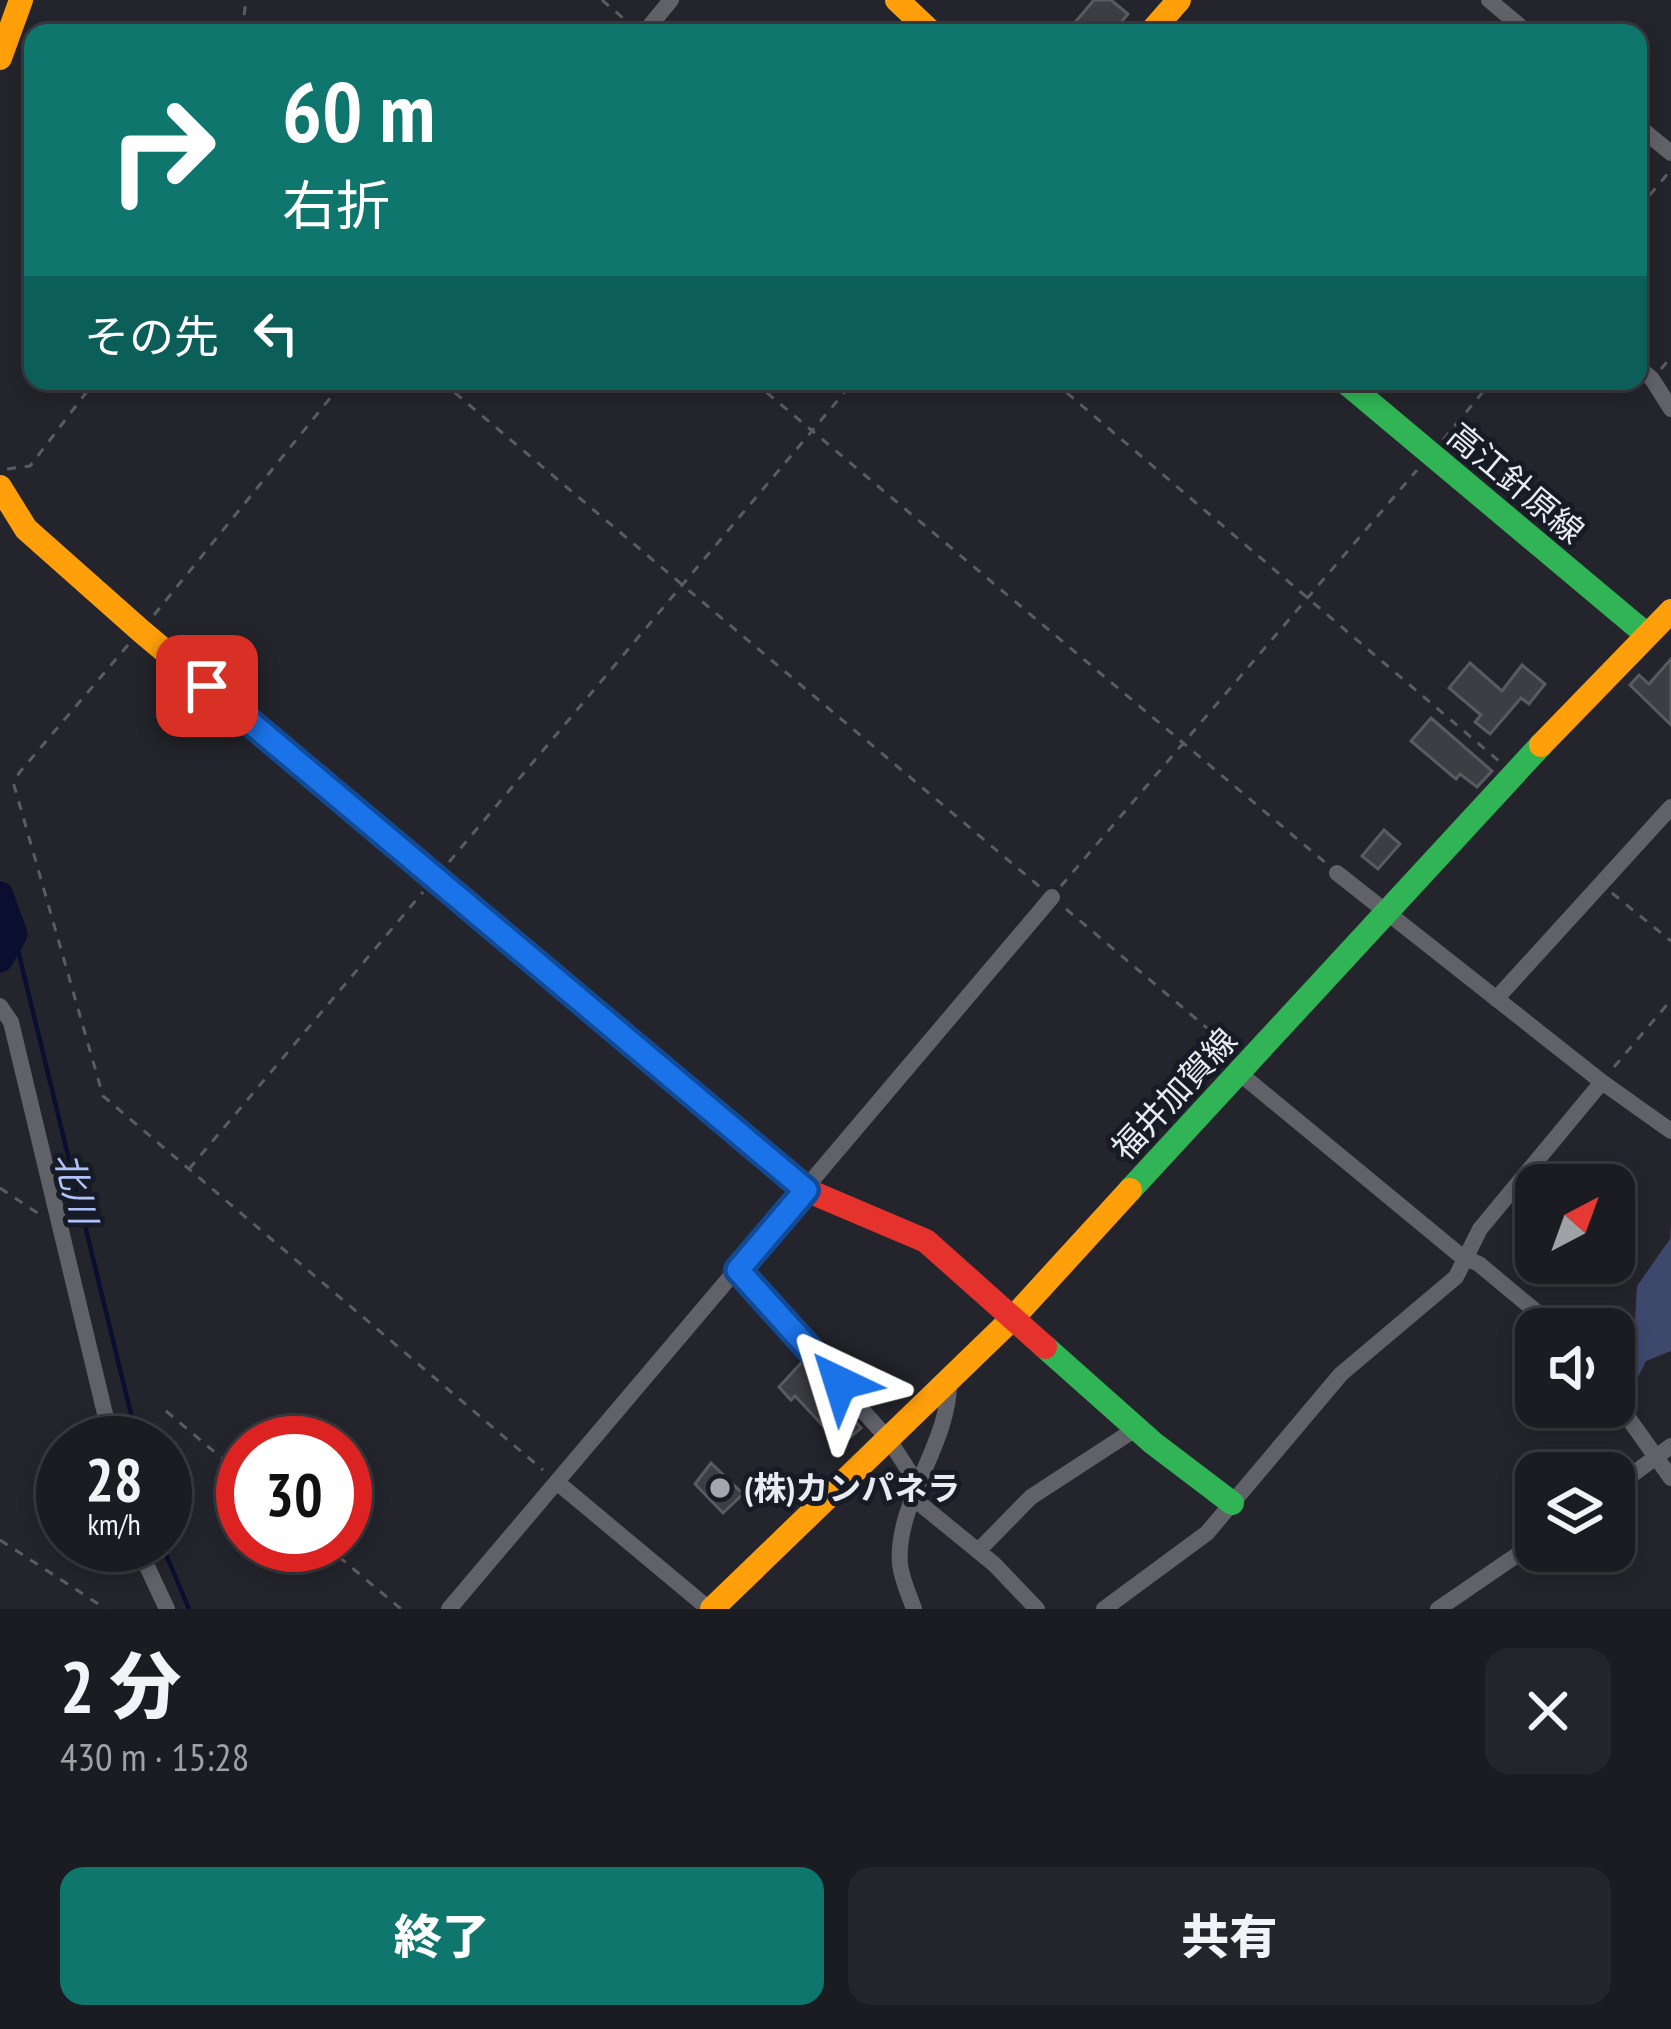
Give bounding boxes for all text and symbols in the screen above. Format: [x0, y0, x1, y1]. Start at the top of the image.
text: 60 m [282, 56, 435, 165]
icon: right [84, 72, 240, 228]
text: 右折 [282, 170, 390, 240]
icon: left [243, 300, 309, 366]
text: その先 [84, 307, 219, 365]
street label: 高江針原線 [1439, 413, 1593, 552]
pin [156, 635, 258, 737]
icon: arrive [174, 653, 240, 719]
street label: 福井加賀線 [1102, 1019, 1246, 1169]
water label: 北川 [45, 1147, 109, 1232]
north arrow [1515, 1164, 1635, 1284]
map controls [1515, 1164, 1635, 1572]
button: sound [1515, 1308, 1635, 1428]
position arrow [777, 1320, 903, 1446]
speed limit sign: 30 [216, 1416, 372, 1572]
text: 28 [85, 1440, 143, 1518]
button: layers [1515, 1452, 1635, 1572]
place label: (株)カンパネラ [744, 1466, 960, 1509]
marker: (株)カンパネラ [707, 1475, 733, 1501]
text: km/h [87, 1504, 141, 1543]
text: 2 分 [60, 1639, 181, 1732]
button: close [1485, 1648, 1611, 1774]
text: 430 m · 15:28 [60, 1731, 249, 1782]
button: 終了 [60, 1867, 824, 2005]
button: 共有 [848, 1867, 1611, 2005]

